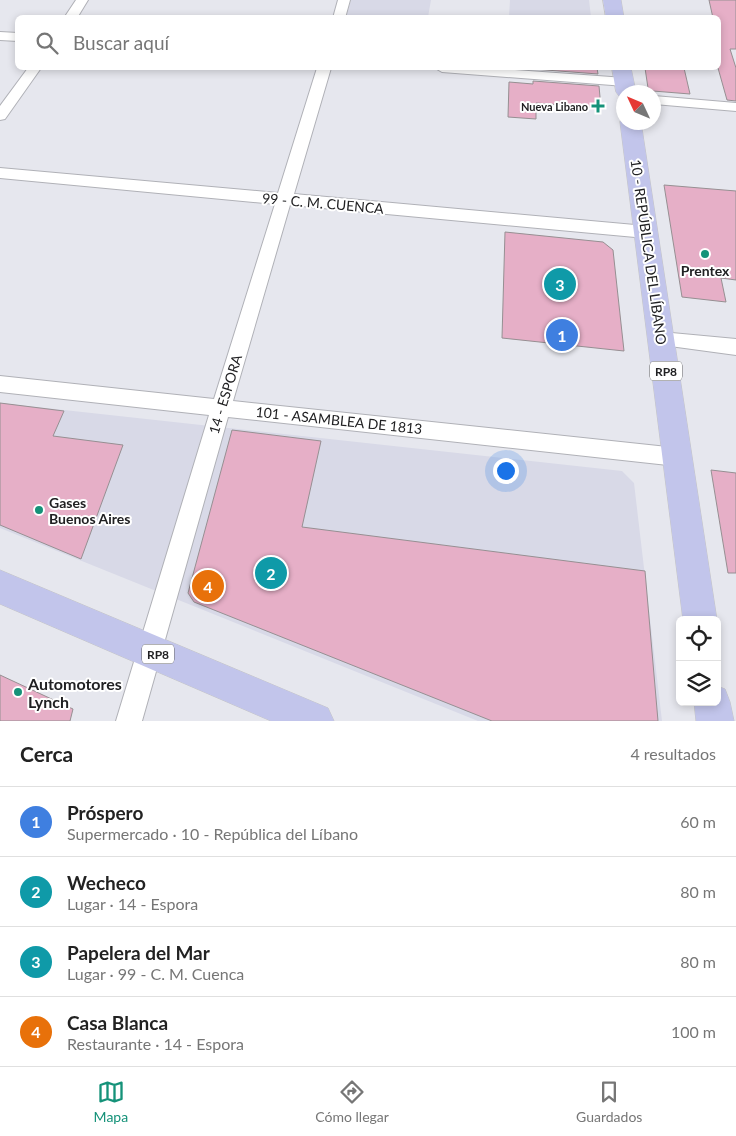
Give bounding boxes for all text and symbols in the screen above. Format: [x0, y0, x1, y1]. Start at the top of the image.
search box [15, 15, 721, 70]
icon: search [33, 29, 61, 57]
text: Buscar aquí [73, 31, 169, 54]
north arrow [616, 85, 661, 130]
place label: Nueva Libano [521, 100, 588, 113]
marker: Nueva Libano [592, 100, 604, 112]
street label: 10 - REPÚBLICA DEL LÍBANO [628, 158, 670, 346]
street label: 99 - C. M. CUENCA [261, 189, 385, 217]
marker: Prentex [699, 248, 711, 260]
place label: Prentex [681, 262, 730, 279]
pin: 3 [544, 265, 576, 303]
pin: 1 [546, 316, 578, 354]
street label: 14 - ESPORA [205, 352, 245, 436]
road number: RP8 [650, 362, 682, 381]
street label: 101 - ASAMBLEA DE 1813 [255, 403, 423, 437]
your location [493, 458, 519, 484]
place label: Gases Buenos Aires [49, 494, 130, 527]
marker: Gases Buenos Aires [33, 504, 45, 516]
pin: 2 [255, 554, 287, 592]
pin: 4 [192, 567, 224, 605]
map controls [676, 616, 721, 706]
button: locate [676, 616, 721, 661]
road number: RP8 [142, 644, 174, 664]
button: layers [676, 661, 721, 706]
place label: Automotores Lynch [27, 674, 122, 711]
marker: Automotores Lynch [12, 686, 24, 698]
text: Cerca [20, 741, 73, 766]
text: 4 resultados [630, 744, 716, 763]
text: Próspero [67, 801, 143, 824]
text: 1 [31, 812, 41, 831]
text: 60 m [680, 812, 716, 831]
text: Supermercado · 10 - República del Líbano [67, 824, 358, 843]
text: Wecheco [67, 871, 146, 894]
text: 2 [31, 882, 41, 901]
text: 80 m [680, 882, 716, 901]
text: Lugar · 14 - Espora [67, 894, 198, 913]
text: Papelera del Mar [67, 941, 210, 964]
text: 3 [31, 952, 41, 971]
text: 80 m [680, 952, 716, 971]
text: Lugar · 99 - C. M. Cuenca [67, 964, 244, 983]
text: Casa Blanca [67, 1011, 168, 1034]
text: 4 [31, 1022, 41, 1041]
text: 100 m [671, 1022, 716, 1041]
text: Restaurante · 14 - Espora [67, 1034, 244, 1053]
tab: Mapa [94, 1078, 128, 1125]
tab: Cómo llegar [315, 1078, 389, 1125]
tab: Guardados [576, 1078, 642, 1125]

